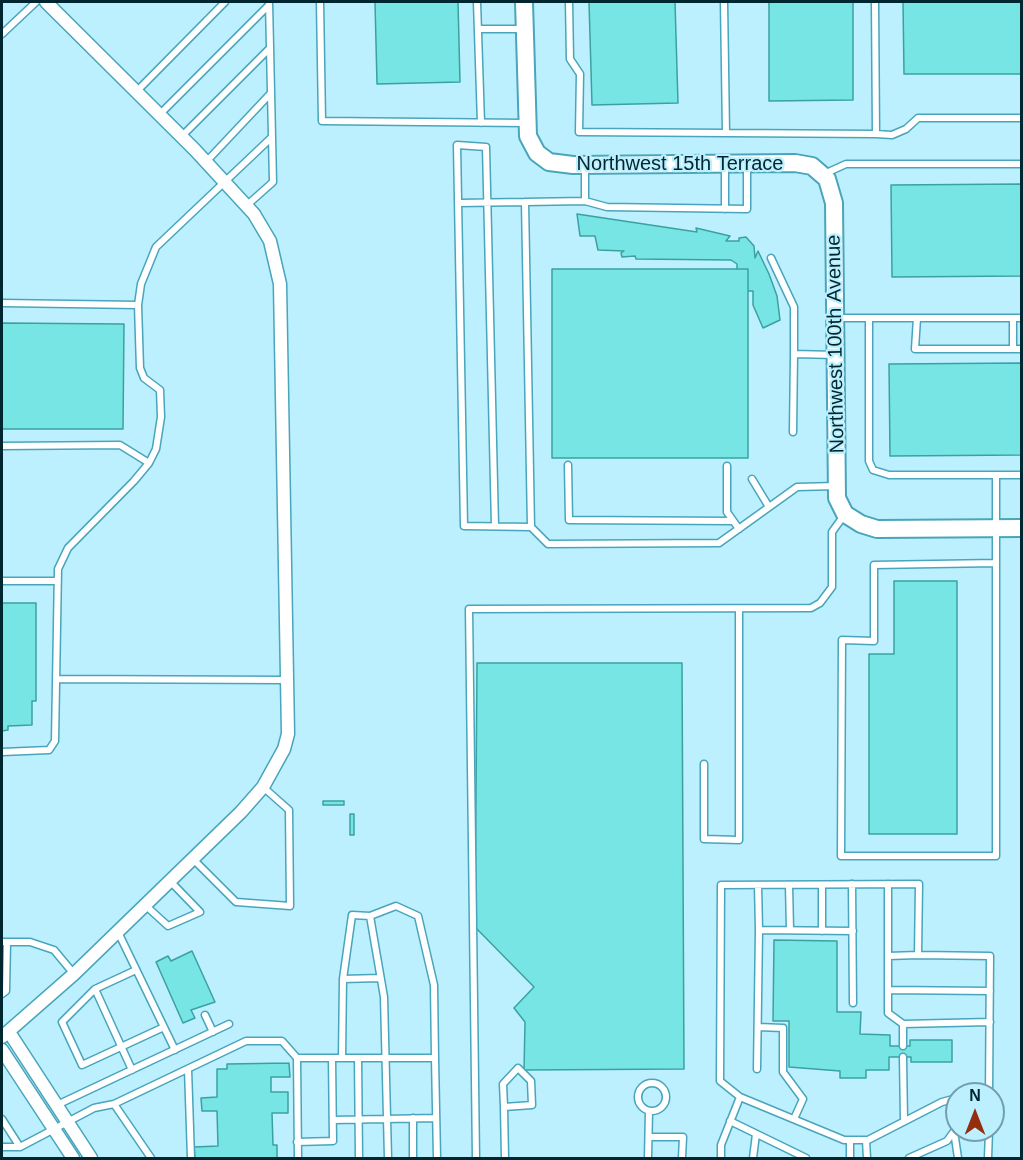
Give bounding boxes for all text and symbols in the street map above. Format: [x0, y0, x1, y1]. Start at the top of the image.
street label: Northwest 15th Terrace [577, 152, 783, 176]
street label: Northwest 100th Avenue [822, 234, 850, 454]
north arrow [945, 1082, 1005, 1142]
text: N [969, 1087, 981, 1104]

